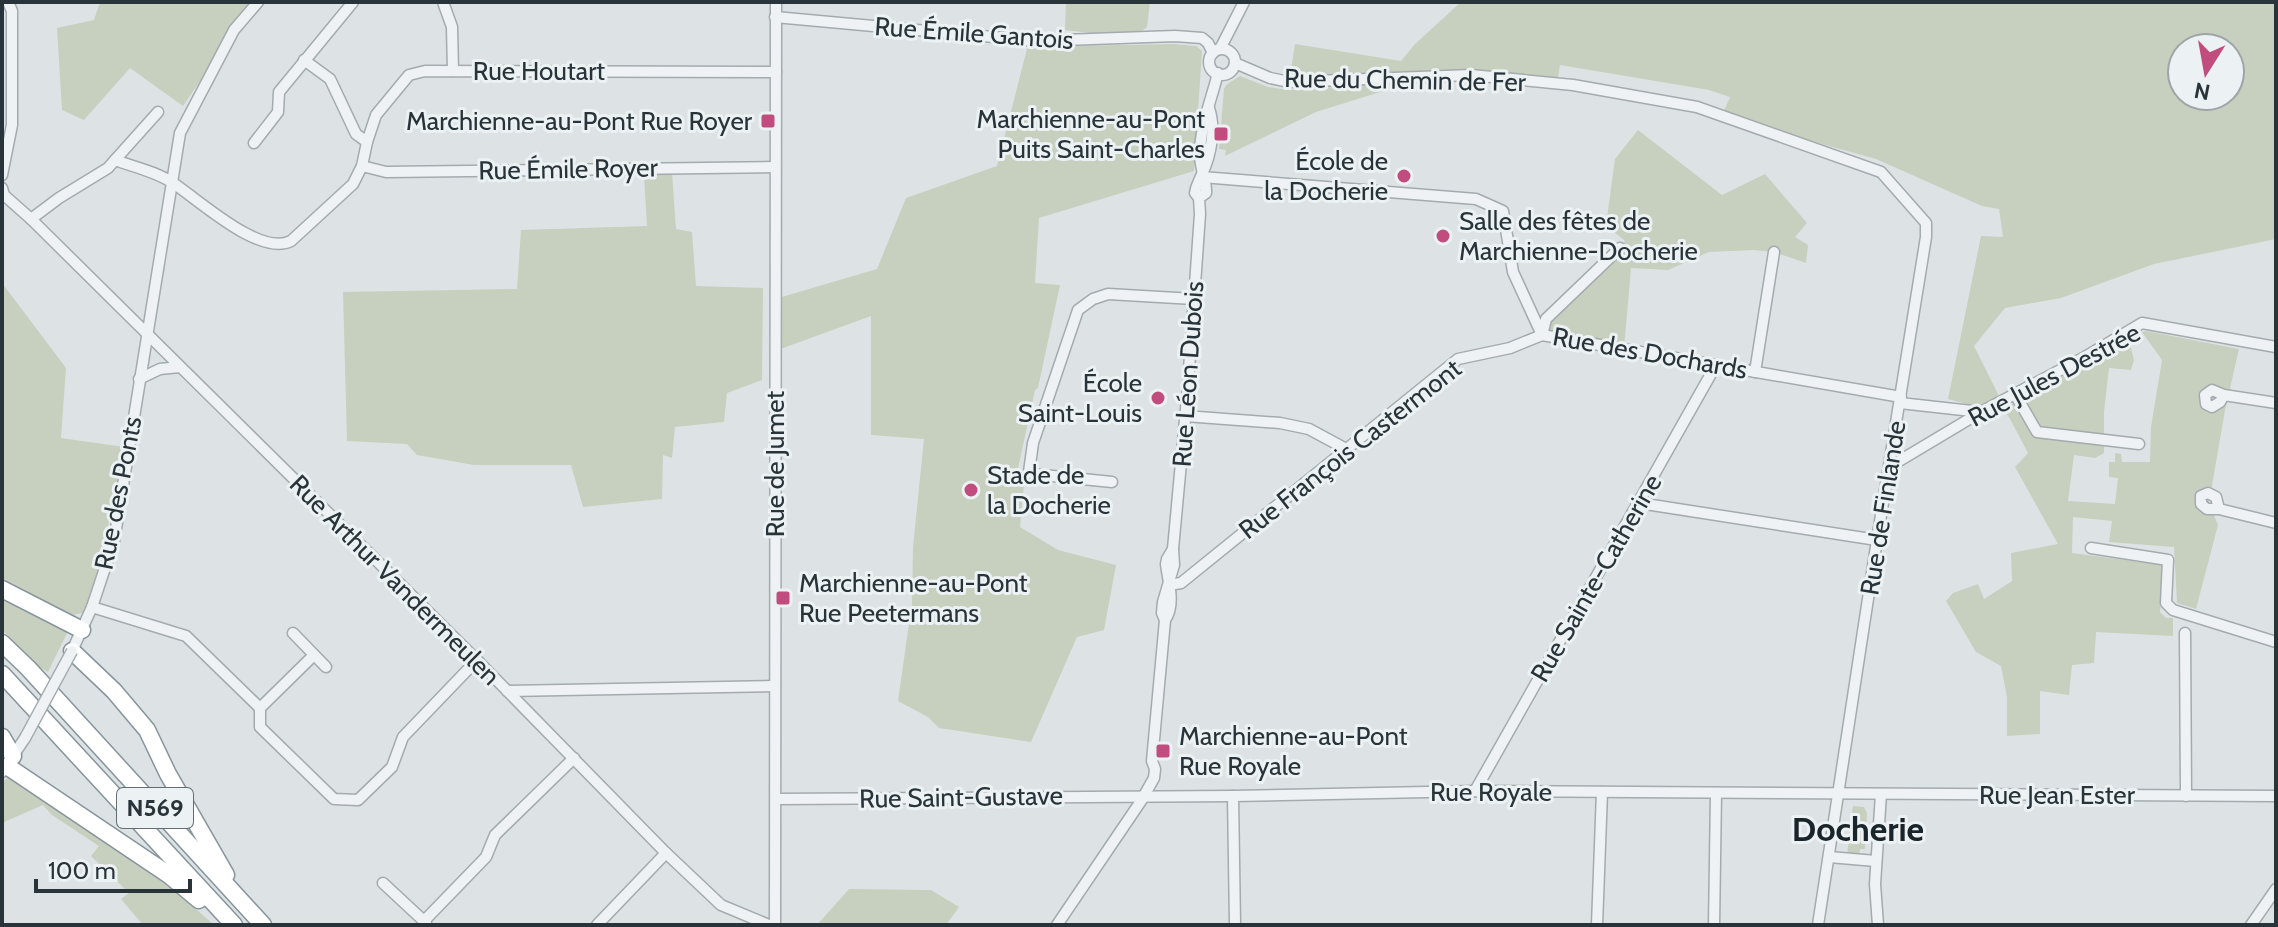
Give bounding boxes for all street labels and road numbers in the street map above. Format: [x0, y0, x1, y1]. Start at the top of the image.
street label: Rue Émile Gantois [873, 10, 1075, 56]
street label: Rue Houtart [473, 55, 605, 87]
street label: Rue du Chemin de Fer [1284, 62, 1527, 98]
street label: Rue Émile Royer [478, 151, 659, 187]
street label: Rue Léon Dubois [1166, 280, 1210, 468]
street label: Rue Jules Destrée [1963, 316, 2145, 434]
street label: Rue des Dochards [1550, 320, 1750, 386]
street label: Rue François Castermont [1232, 352, 1468, 546]
street label: Rue de Jumet [759, 390, 791, 537]
street label: Rue des Ponts [87, 414, 149, 572]
street label: Rue de Finlande [1853, 419, 1913, 597]
street label: Rue Arthur Vandermeulen [283, 468, 507, 692]
street label: Rue Sainte-Catherine [1523, 468, 1669, 688]
street label: Rue Royale [1430, 776, 1552, 808]
street label: Rue Saint-Gustave [859, 779, 1063, 815]
street label: Rue Jean Ester [1979, 779, 2136, 811]
road number: N569 [117, 788, 193, 828]

